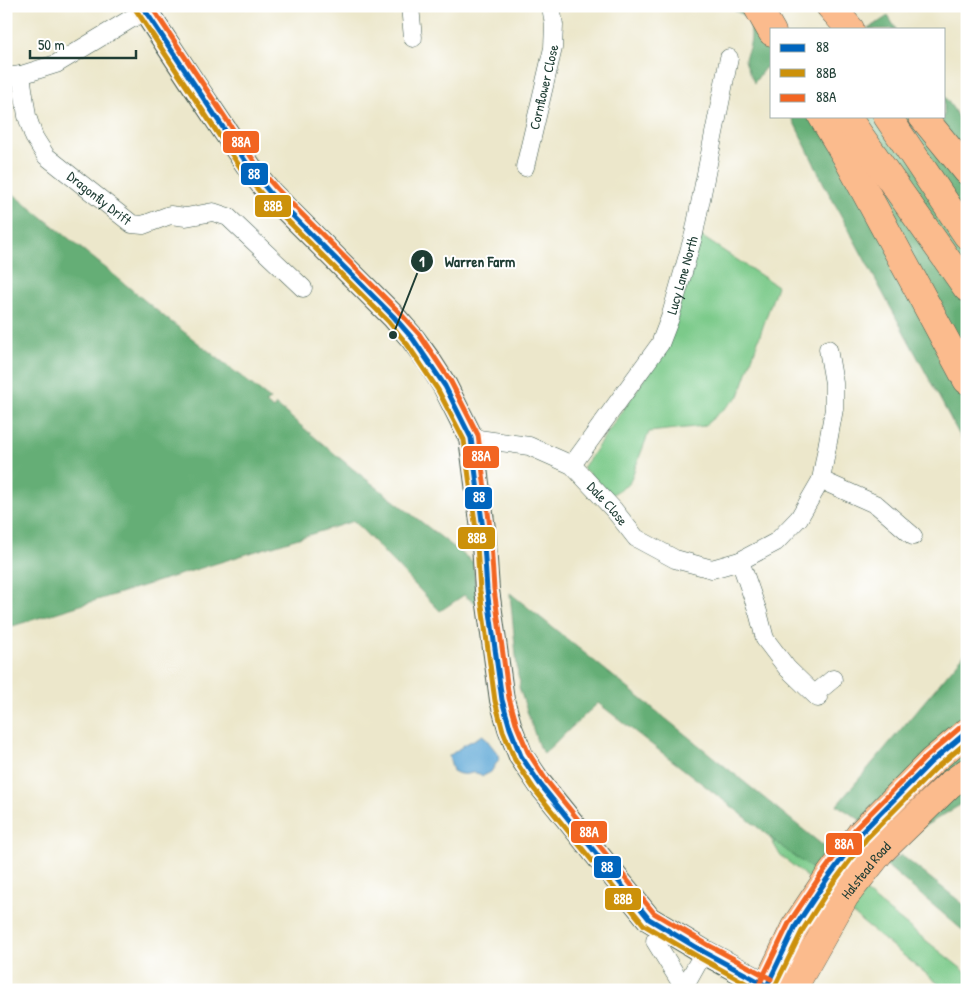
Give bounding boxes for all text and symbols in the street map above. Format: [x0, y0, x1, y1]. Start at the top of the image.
scale bar [30, 28, 136, 60]
legend [770, 28, 946, 118]
text: 50 m [38, 34, 65, 55]
text: 88 [816, 36, 829, 57]
street label: Cornflower Close [524, 44, 562, 131]
text: 88B [816, 62, 837, 83]
text: 88A [816, 86, 837, 107]
line badge: 88A [222, 130, 260, 154]
text: 88A [232, 132, 251, 151]
line badge: 88 [240, 162, 269, 186]
text: 88 [248, 164, 260, 183]
street label: Dragonfly Drift [63, 166, 136, 229]
line badge: 88B [254, 194, 292, 218]
text: 88B [263, 196, 283, 215]
street label: Lucy Lane North [662, 234, 702, 316]
callout: Warren Farm [410, 246, 525, 276]
text: 1 [419, 251, 425, 272]
text: Warren Farm [445, 251, 515, 272]
line badge: 88A [462, 445, 500, 469]
text: 88A [472, 446, 491, 465]
street label: Dale Close [583, 477, 633, 529]
line badge: 88 [464, 486, 493, 510]
text: 88 [473, 487, 485, 506]
line badge: 88B [457, 526, 496, 550]
text: 88B [467, 528, 487, 547]
line badge: 88A [570, 820, 608, 844]
text: 88A [580, 822, 599, 841]
line badge: 88A [825, 832, 863, 856]
text: 88A [835, 834, 854, 853]
street label: Halstead Road [836, 837, 895, 903]
line badge: 88 [593, 855, 622, 879]
text: 88 [601, 857, 613, 876]
line badge: 88B [604, 887, 642, 911]
text: 88B [613, 889, 633, 908]

